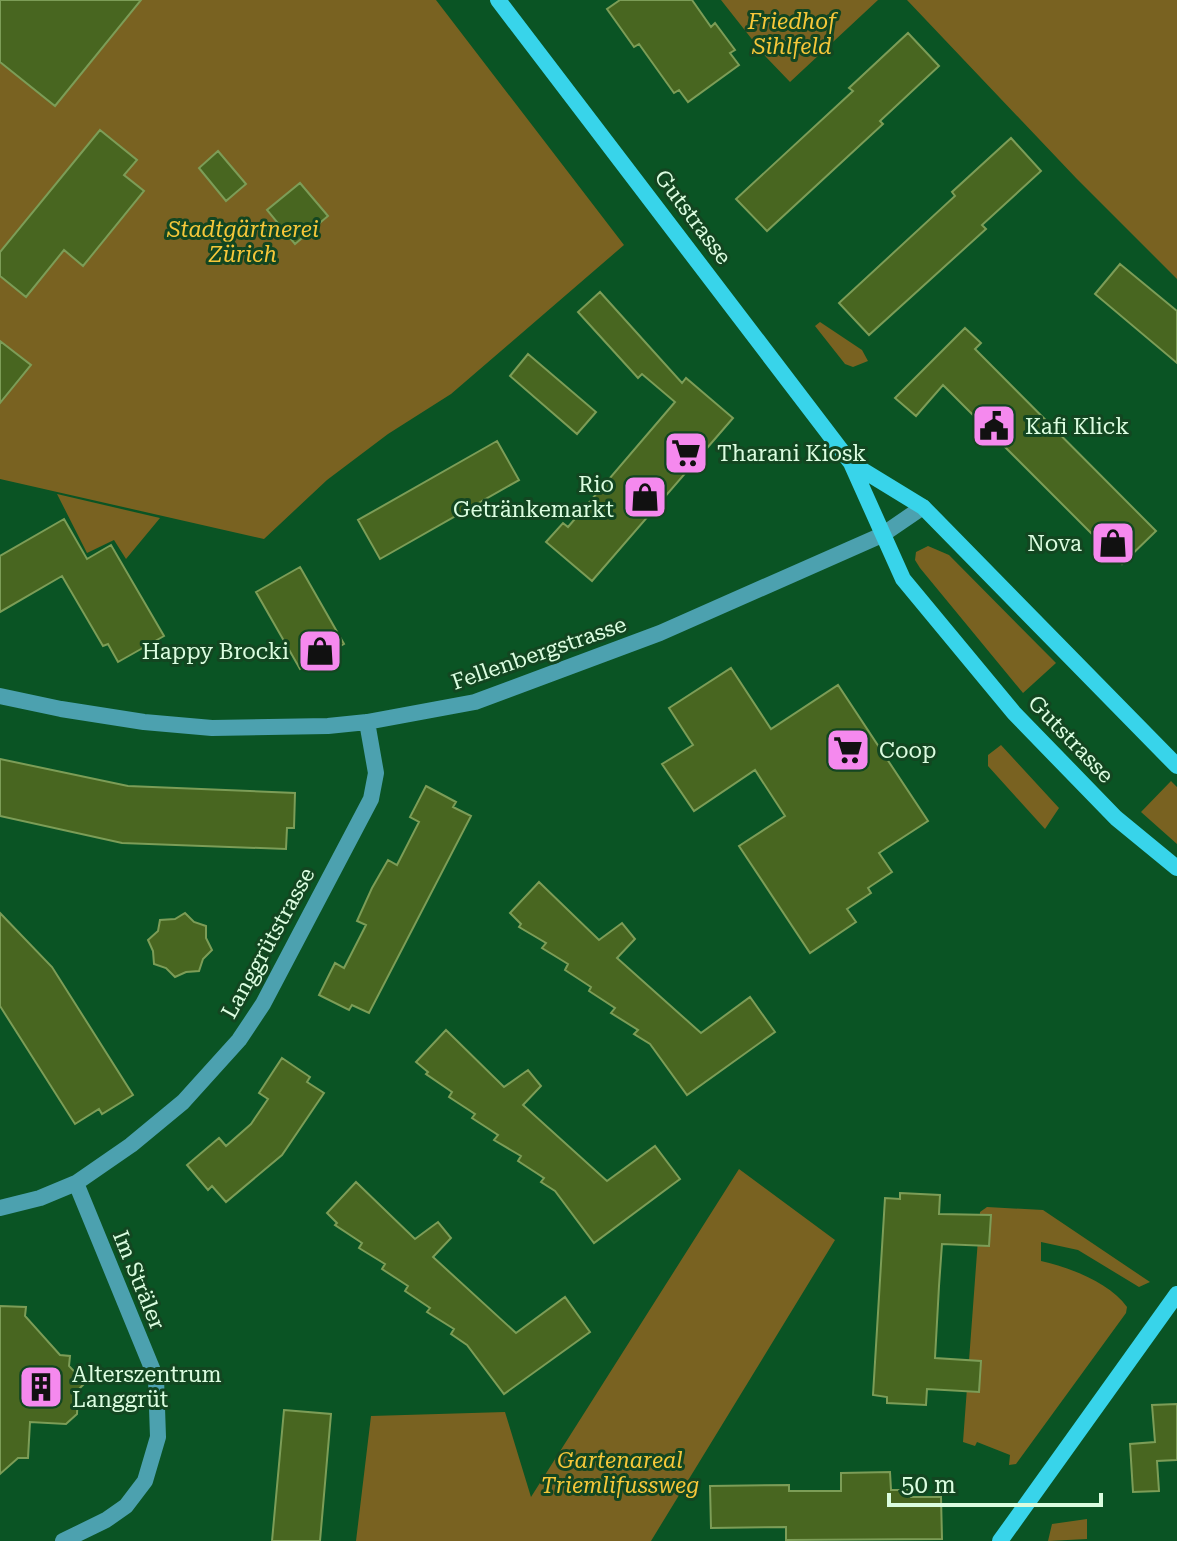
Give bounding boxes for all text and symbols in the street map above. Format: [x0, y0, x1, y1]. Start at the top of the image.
park label: Friedhof Sihlfeld [747, 9, 839, 59]
street label: Gutstrasse [649, 165, 737, 269]
park label: Stadtgärtnerei Zürich [166, 217, 319, 267]
public building icon: Kafi Klick [970, 402, 1018, 450]
place label: Kafi Klick [1025, 414, 1129, 439]
supermarket icon: Tharani Kiosk [662, 429, 710, 477]
place label: Tharani Kiosk [717, 441, 866, 466]
place label: Rio Getränkemarkt [453, 472, 614, 522]
shop icon: Rio Getränkemarkt [621, 473, 669, 521]
shop icon: Nova [1089, 519, 1137, 567]
place label: Nova [1027, 531, 1082, 556]
street label: Fellenbergstrasse [448, 611, 630, 695]
shop icon: Happy Brocki [296, 627, 344, 675]
place label: Happy Brocki [142, 639, 289, 664]
street label: Gutstrasse [1023, 690, 1119, 788]
supermarket icon: Coop [824, 726, 872, 774]
place label: Coop [879, 738, 936, 763]
street label: Langgrütstrasse [216, 863, 320, 1023]
street label: Im Sträler [108, 1227, 170, 1333]
place label: Alterszentrum Langgrüt [72, 1362, 222, 1412]
building icon: Alterszentrum Langgrüt [17, 1363, 65, 1411]
park label: Gartenareal Triemlifussweg [541, 1448, 699, 1498]
scale bar [889, 1457, 1101, 1507]
text: 50 m [901, 1471, 956, 1499]

